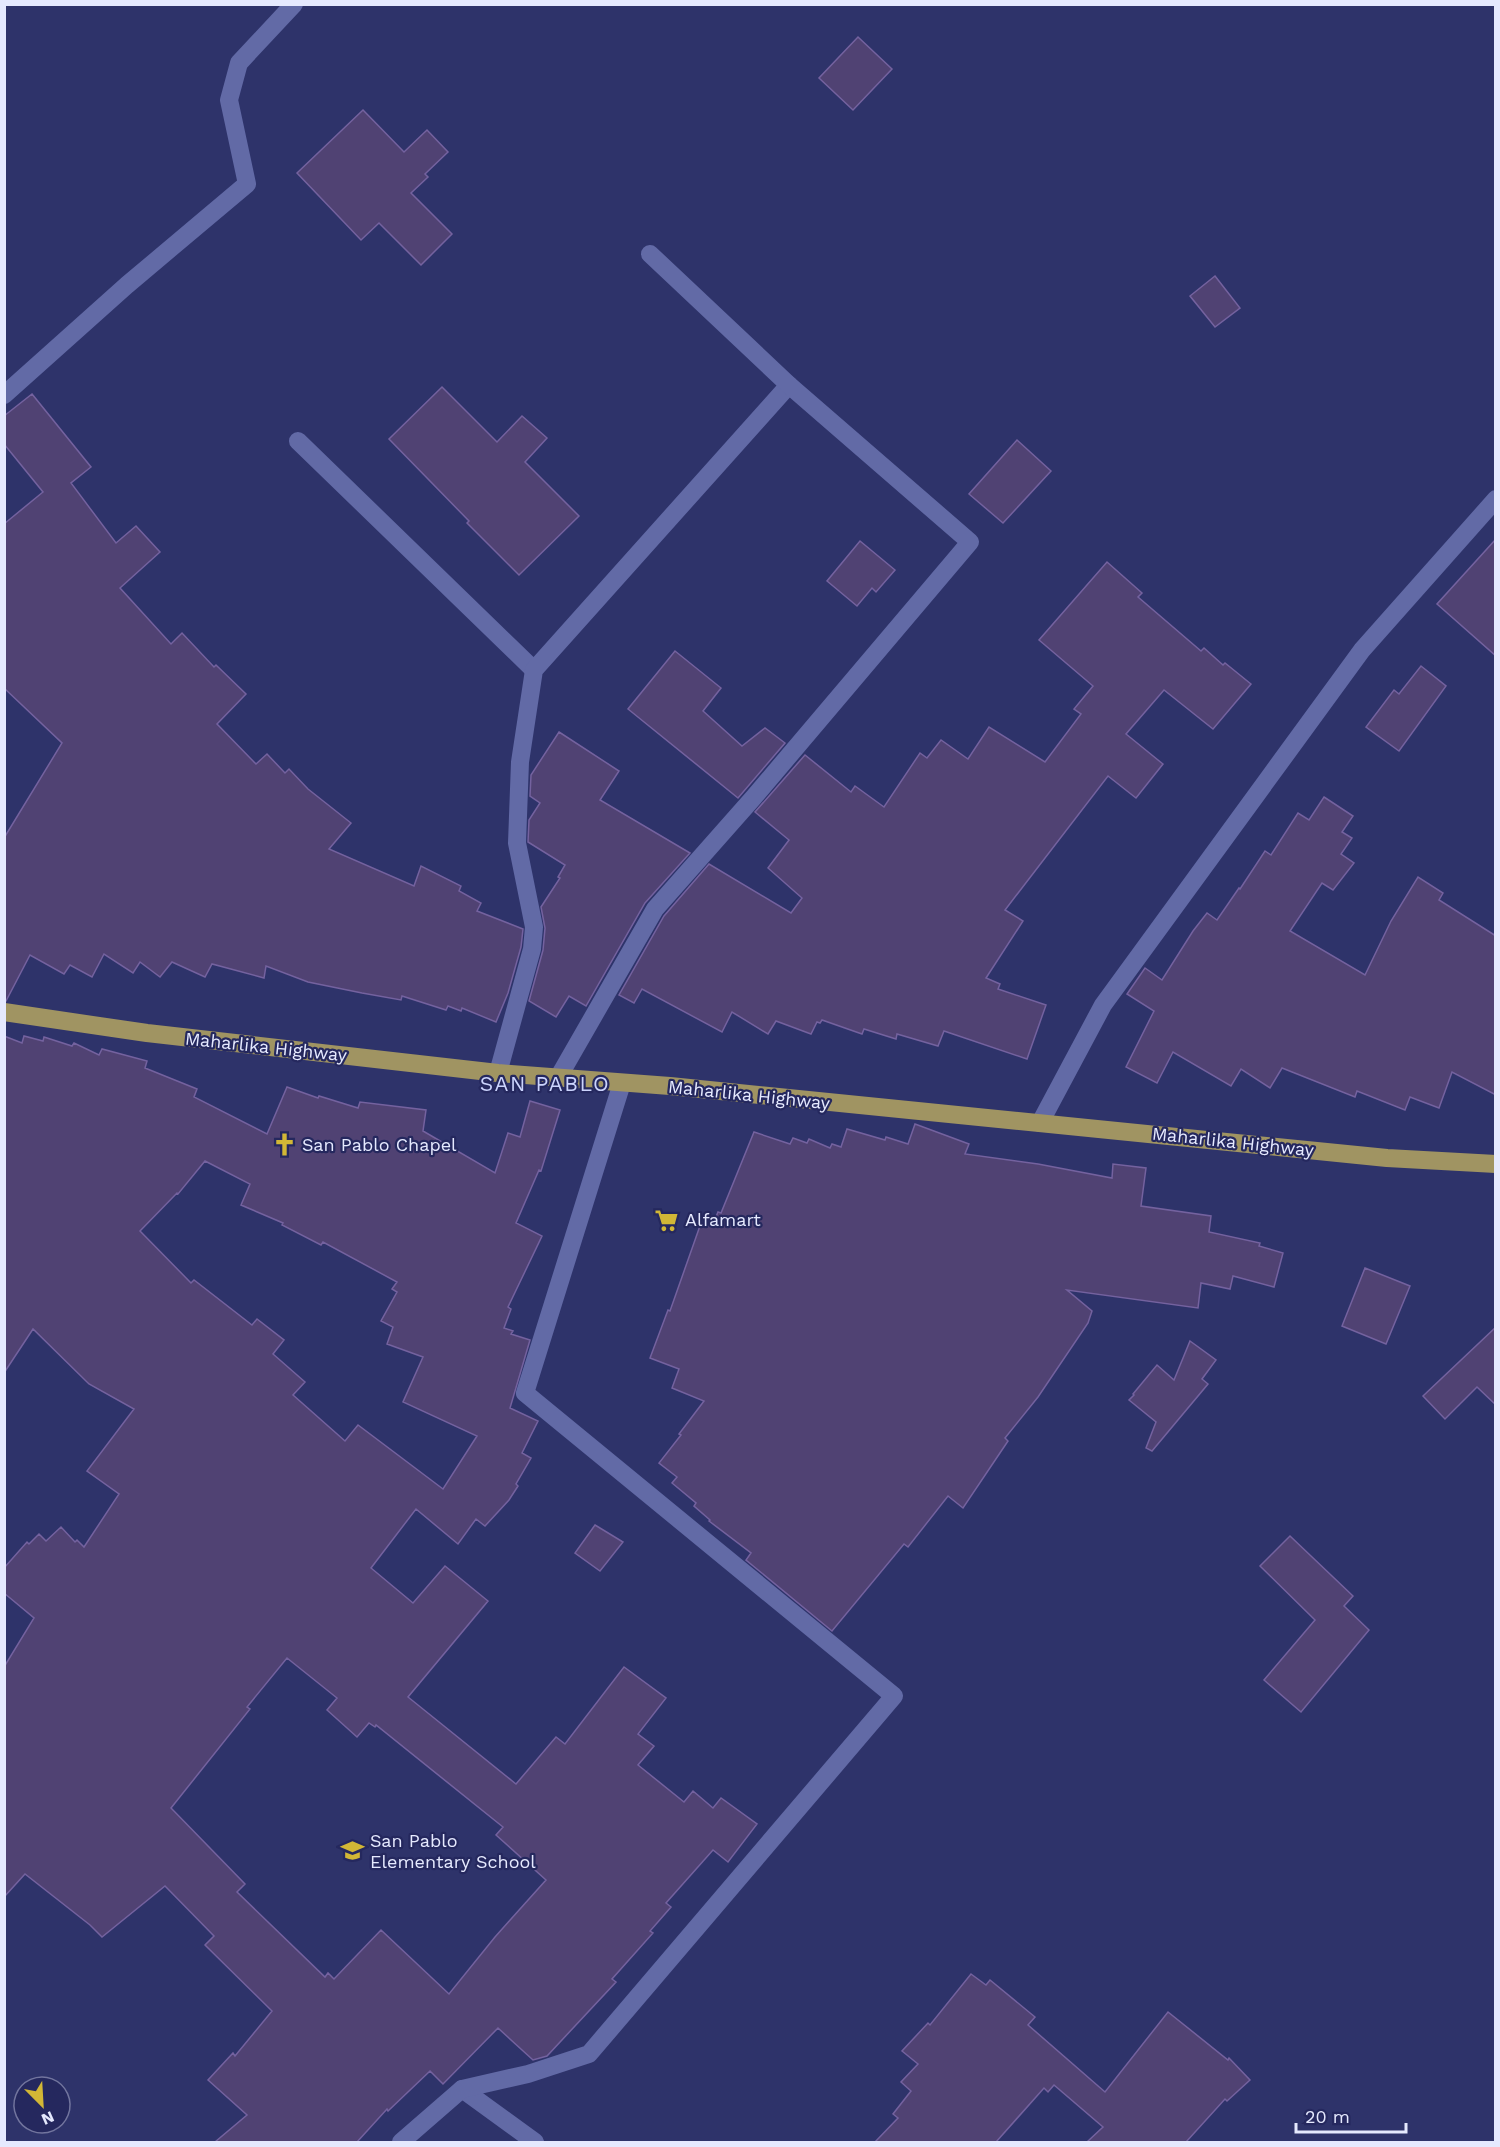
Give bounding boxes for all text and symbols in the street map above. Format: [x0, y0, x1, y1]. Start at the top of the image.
street label: Maharlika Highway [184, 1028, 349, 1066]
district label: SAN PABLO [480, 1071, 610, 1096]
street label: Maharlika Highway [667, 1076, 832, 1114]
street label: Maharlika Highway [1151, 1123, 1316, 1161]
church icon: San Pablo Chapel [271, 1132, 297, 1158]
place label: San Pablo Chapel [302, 1134, 457, 1155]
supermarket icon: Alfamart [654, 1207, 680, 1233]
place label: Alfamart [685, 1209, 761, 1230]
place label: San Pablo Elementary School [370, 1830, 536, 1872]
school or university icon: San Pablo Elementary School [339, 1838, 365, 1864]
north arrow [12, 2075, 72, 2135]
scale bar [1296, 2096, 1406, 2134]
text: 20 m [1305, 2106, 1350, 2127]
text: N [39, 2107, 57, 2129]

